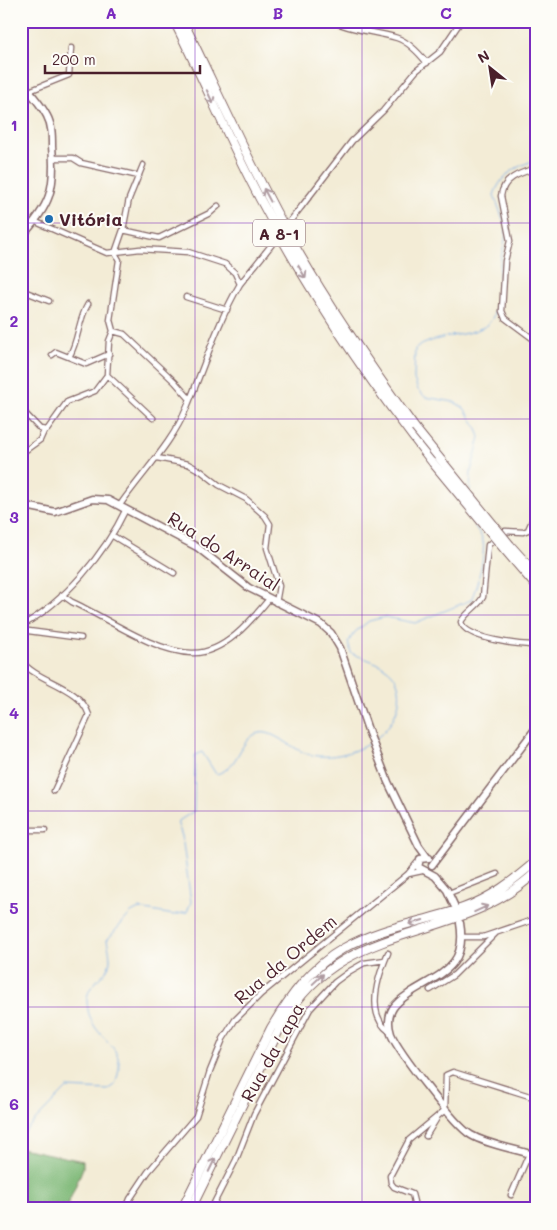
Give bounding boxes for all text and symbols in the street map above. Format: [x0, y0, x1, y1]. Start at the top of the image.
text: A [105, 2, 117, 23]
text: B [273, 2, 283, 23]
text: C [440, 2, 452, 23]
scale bar [45, 42, 200, 74]
north arrow [464, 42, 514, 92]
text: N [474, 45, 493, 67]
text: 200 m [52, 49, 96, 69]
one-way arrow [206, 89, 215, 104]
text: 1 [10, 114, 18, 135]
one-way arrow [262, 187, 272, 202]
place label: Vitória [59, 207, 122, 231]
marker: Vitória [43, 213, 55, 225]
road number: A 8-1 [253, 220, 305, 247]
one-way arrow [297, 264, 307, 278]
text: 2 [10, 310, 19, 331]
text: 3 [9, 506, 19, 527]
street label: Rua do Arraial [163, 506, 285, 596]
text: 4 [9, 702, 19, 723]
text: 5 [9, 897, 19, 918]
one-way arrow [473, 903, 488, 913]
street label: Rua da Ordem [229, 909, 341, 1009]
one-way arrow [408, 918, 424, 927]
one-way arrow [311, 973, 324, 985]
street label: Rua da Lapa [235, 998, 309, 1106]
text: 6 [9, 1093, 19, 1114]
one-way arrow [208, 1158, 218, 1173]

